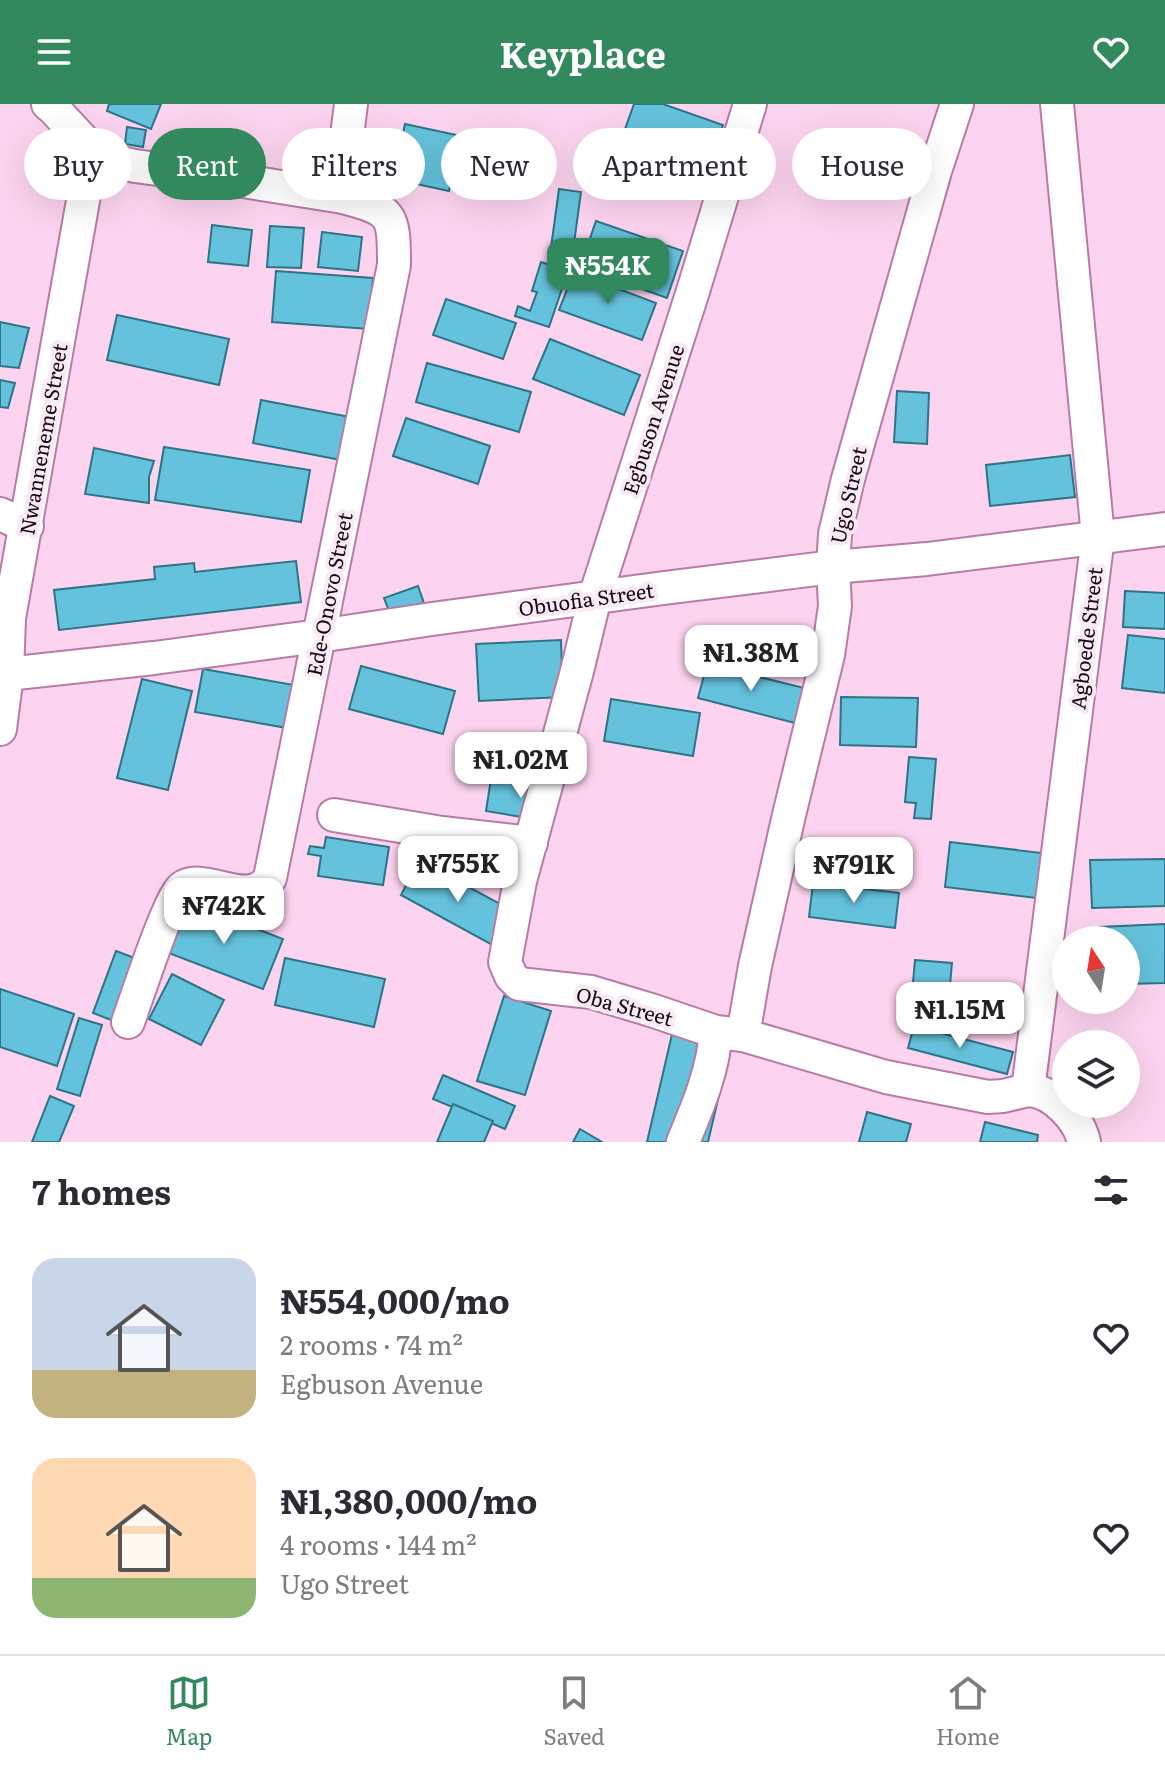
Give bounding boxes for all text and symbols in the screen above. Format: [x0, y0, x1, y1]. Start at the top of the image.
text: Keyplace [499, 26, 666, 79]
icon: menu [32, 30, 76, 74]
icon: heart [1089, 30, 1133, 74]
chip: Buy [24, 128, 132, 200]
chip: Rent [148, 128, 266, 200]
chip: Filters [282, 128, 425, 200]
chip: New [441, 128, 557, 200]
chip: Apartment [573, 128, 776, 200]
chip: House [792, 128, 932, 200]
pin: ₦554K [552, 238, 664, 306]
text: ₦554K [565, 244, 651, 283]
street label: Egbuson Avenue [614, 340, 690, 498]
street label: Nwanneneme Street [10, 341, 74, 537]
street label: Ugo Street [821, 443, 873, 547]
street label: Ede-Onovo Street [297, 510, 359, 678]
street label: Agboede Street [1061, 565, 1109, 711]
street label: Obuofia Street [516, 574, 656, 622]
pin: ₦1.38M [686, 625, 816, 693]
text: ₦1.38M [703, 631, 799, 670]
pin: ₦1.02M [456, 732, 586, 800]
text: ₦1.02M [473, 738, 569, 777]
pin: ₦755K [402, 836, 514, 904]
pin: ₦791K [798, 837, 910, 905]
text: ₦755K [416, 842, 500, 881]
text: ₦791K [813, 843, 895, 882]
pin: ₦742K [168, 878, 280, 946]
text: ₦742K [182, 884, 266, 923]
north arrow [1052, 926, 1140, 1014]
map controls [1052, 926, 1140, 1118]
street label: Oba Street [573, 978, 677, 1032]
pin: ₦1.15M [895, 982, 1025, 1050]
text: ₦1.15M [914, 988, 1006, 1027]
button: layers [1052, 1030, 1140, 1118]
text: 7 homes [32, 1165, 171, 1215]
icon: filters [1089, 1168, 1133, 1212]
text: ₦554,000/mo [280, 1274, 510, 1324]
icon: home [96, 1290, 192, 1386]
icon: heart [1089, 1316, 1133, 1360]
text: 2 rooms · 74 m² [280, 1324, 463, 1363]
text: Egbuson Avenue [280, 1363, 483, 1402]
text: ₦1,380,000/mo [280, 1474, 537, 1524]
icon: home [96, 1490, 192, 1586]
icon: heart [1089, 1516, 1133, 1560]
text: 4 rooms · 144 m² [280, 1524, 476, 1563]
text: Ugo Street [280, 1563, 409, 1602]
tab: Map [166, 1671, 212, 1752]
tab: Saved [544, 1671, 605, 1752]
tab: Home [936, 1671, 999, 1752]

